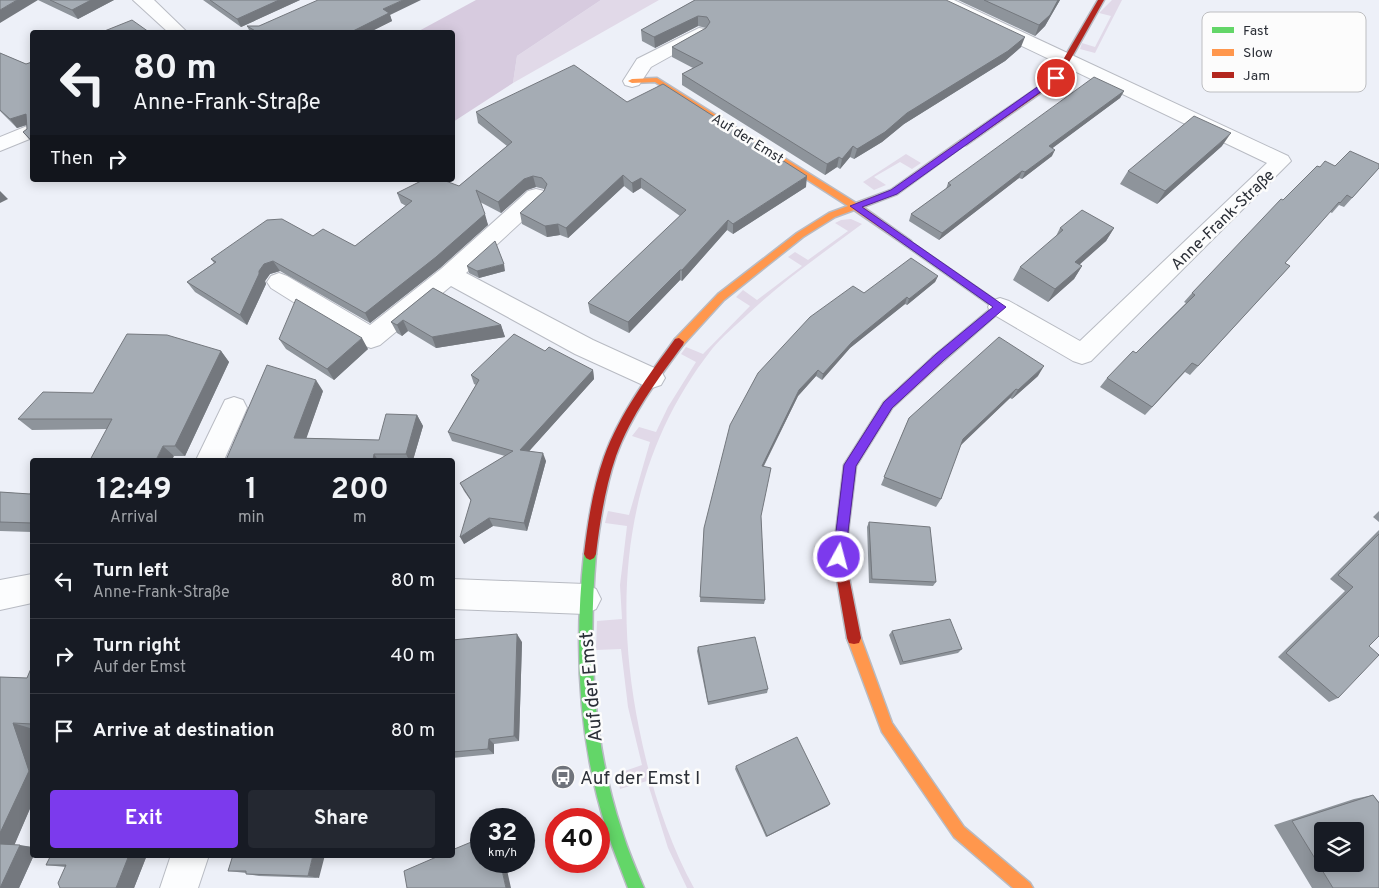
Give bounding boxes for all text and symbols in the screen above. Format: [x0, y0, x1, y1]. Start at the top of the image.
legend [1202, 12, 1366, 92]
text: Fast [1243, 23, 1269, 40]
text: Slow [1243, 45, 1273, 62]
text: 80 m [133, 47, 217, 91]
icon: left [50, 50, 115, 115]
pin [1035, 57, 1077, 99]
icon: arrive [1042, 64, 1070, 92]
text: Jam [1243, 68, 1270, 85]
text: Anne-Frank-Straße [133, 90, 321, 117]
street label: Auf der Emst [708, 110, 786, 168]
icon: right [103, 145, 131, 173]
text: Then [50, 147, 93, 171]
street label: Anne-Frank-Straße [1167, 166, 1279, 275]
text: 12:49 [96, 472, 172, 509]
text: 1 [245, 472, 257, 509]
text: 200 [331, 472, 389, 509]
text: Arrival [110, 508, 158, 528]
text: min [238, 508, 265, 528]
text: m [353, 508, 367, 528]
position arrow [812, 530, 864, 582]
text: Turn left [93, 559, 169, 583]
icon: left [50, 567, 78, 595]
text: 80 m [391, 569, 435, 593]
text: Anne-Frank-Straße [93, 583, 230, 603]
street label: Auf der Emst [575, 631, 609, 743]
text: Turn right [93, 634, 181, 658]
icon: right [50, 642, 78, 670]
text: 40 m [390, 644, 435, 668]
text: Auf der Emst [93, 658, 186, 678]
icon: arrive [50, 717, 78, 745]
text: Arrive at destination [93, 719, 274, 743]
text: 80 m [391, 719, 435, 743]
bus stop icon: Auf der Emst I [550, 764, 576, 790]
place label: Auf der Emst I [580, 767, 700, 791]
button: Exit [50, 790, 238, 848]
button: Share [248, 790, 435, 848]
speed limit sign: 40 [545, 808, 610, 873]
text: 32 [488, 818, 517, 850]
map controls [1314, 822, 1364, 872]
button: layers [1314, 822, 1364, 872]
text: km/h [488, 845, 517, 861]

